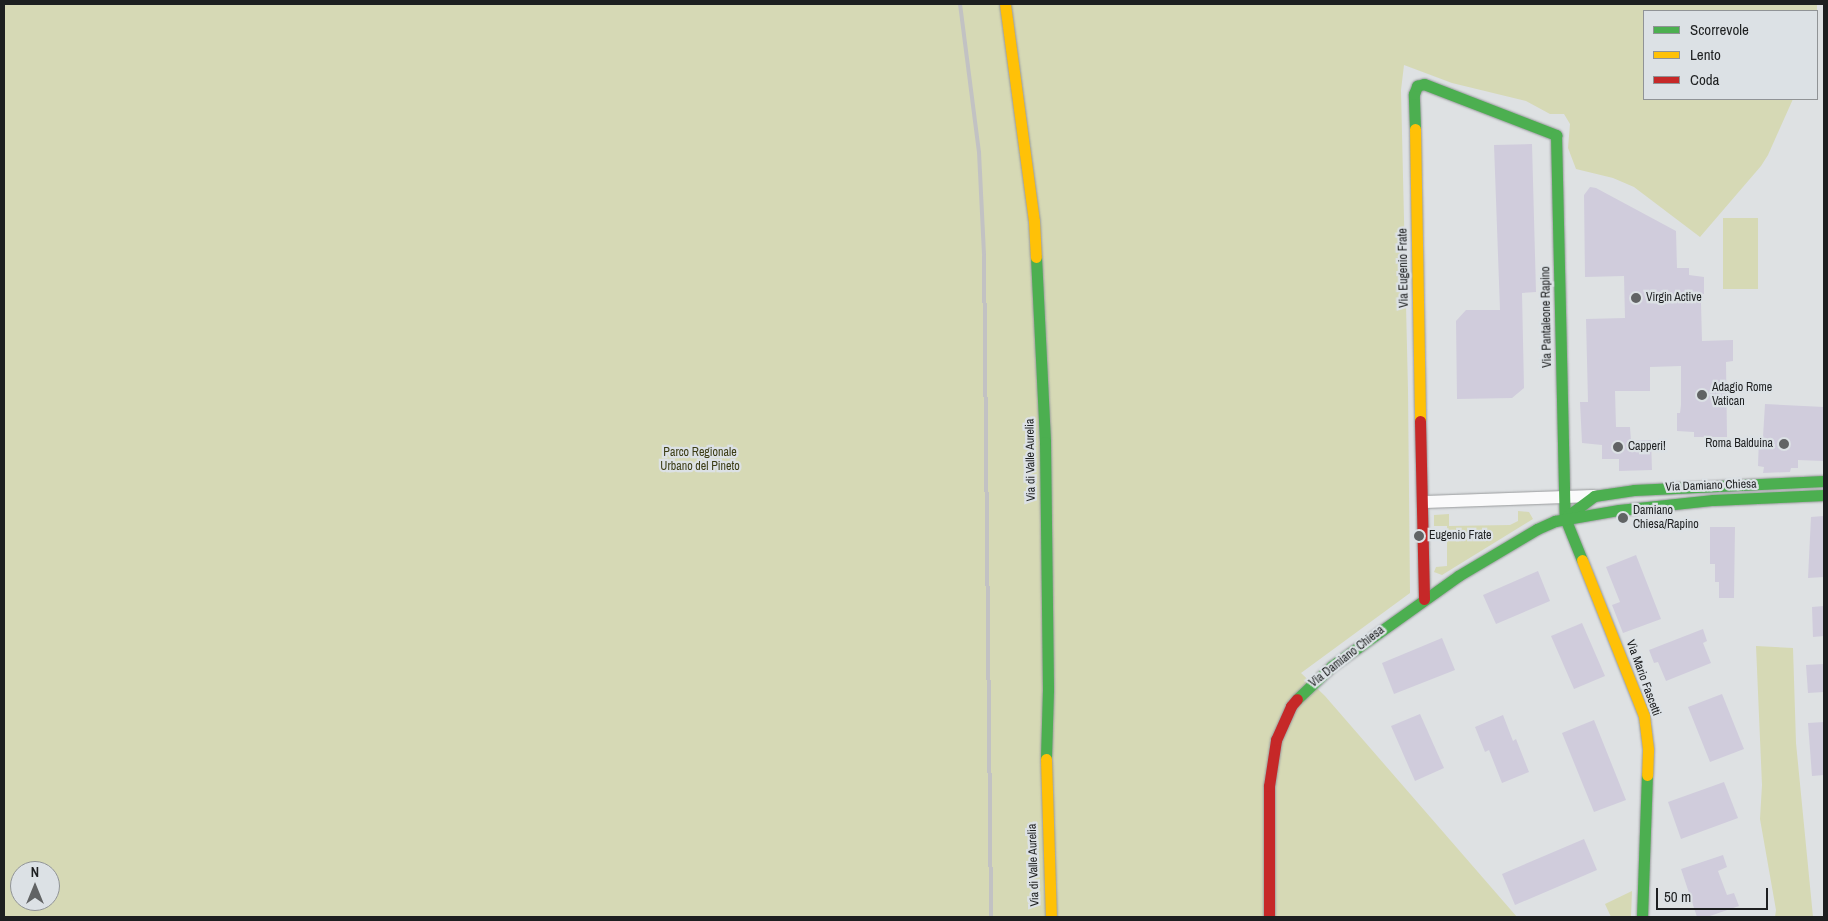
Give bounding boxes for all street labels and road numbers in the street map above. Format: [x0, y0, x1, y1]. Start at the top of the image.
street label: Via Eugenio Frate [1396, 228, 1412, 308]
street label: Via Pantaleone Rapino [1539, 266, 1555, 368]
street label: Via di Valle Aurelia [1023, 418, 1039, 502]
street label: Via Damiano Chiesa [1665, 477, 1757, 495]
street label: Via Damiano Chiesa [1307, 623, 1387, 691]
street label: Via Mario Fascetti [1623, 638, 1663, 718]
street label: Via di Valle Aurelia [1025, 823, 1043, 907]

